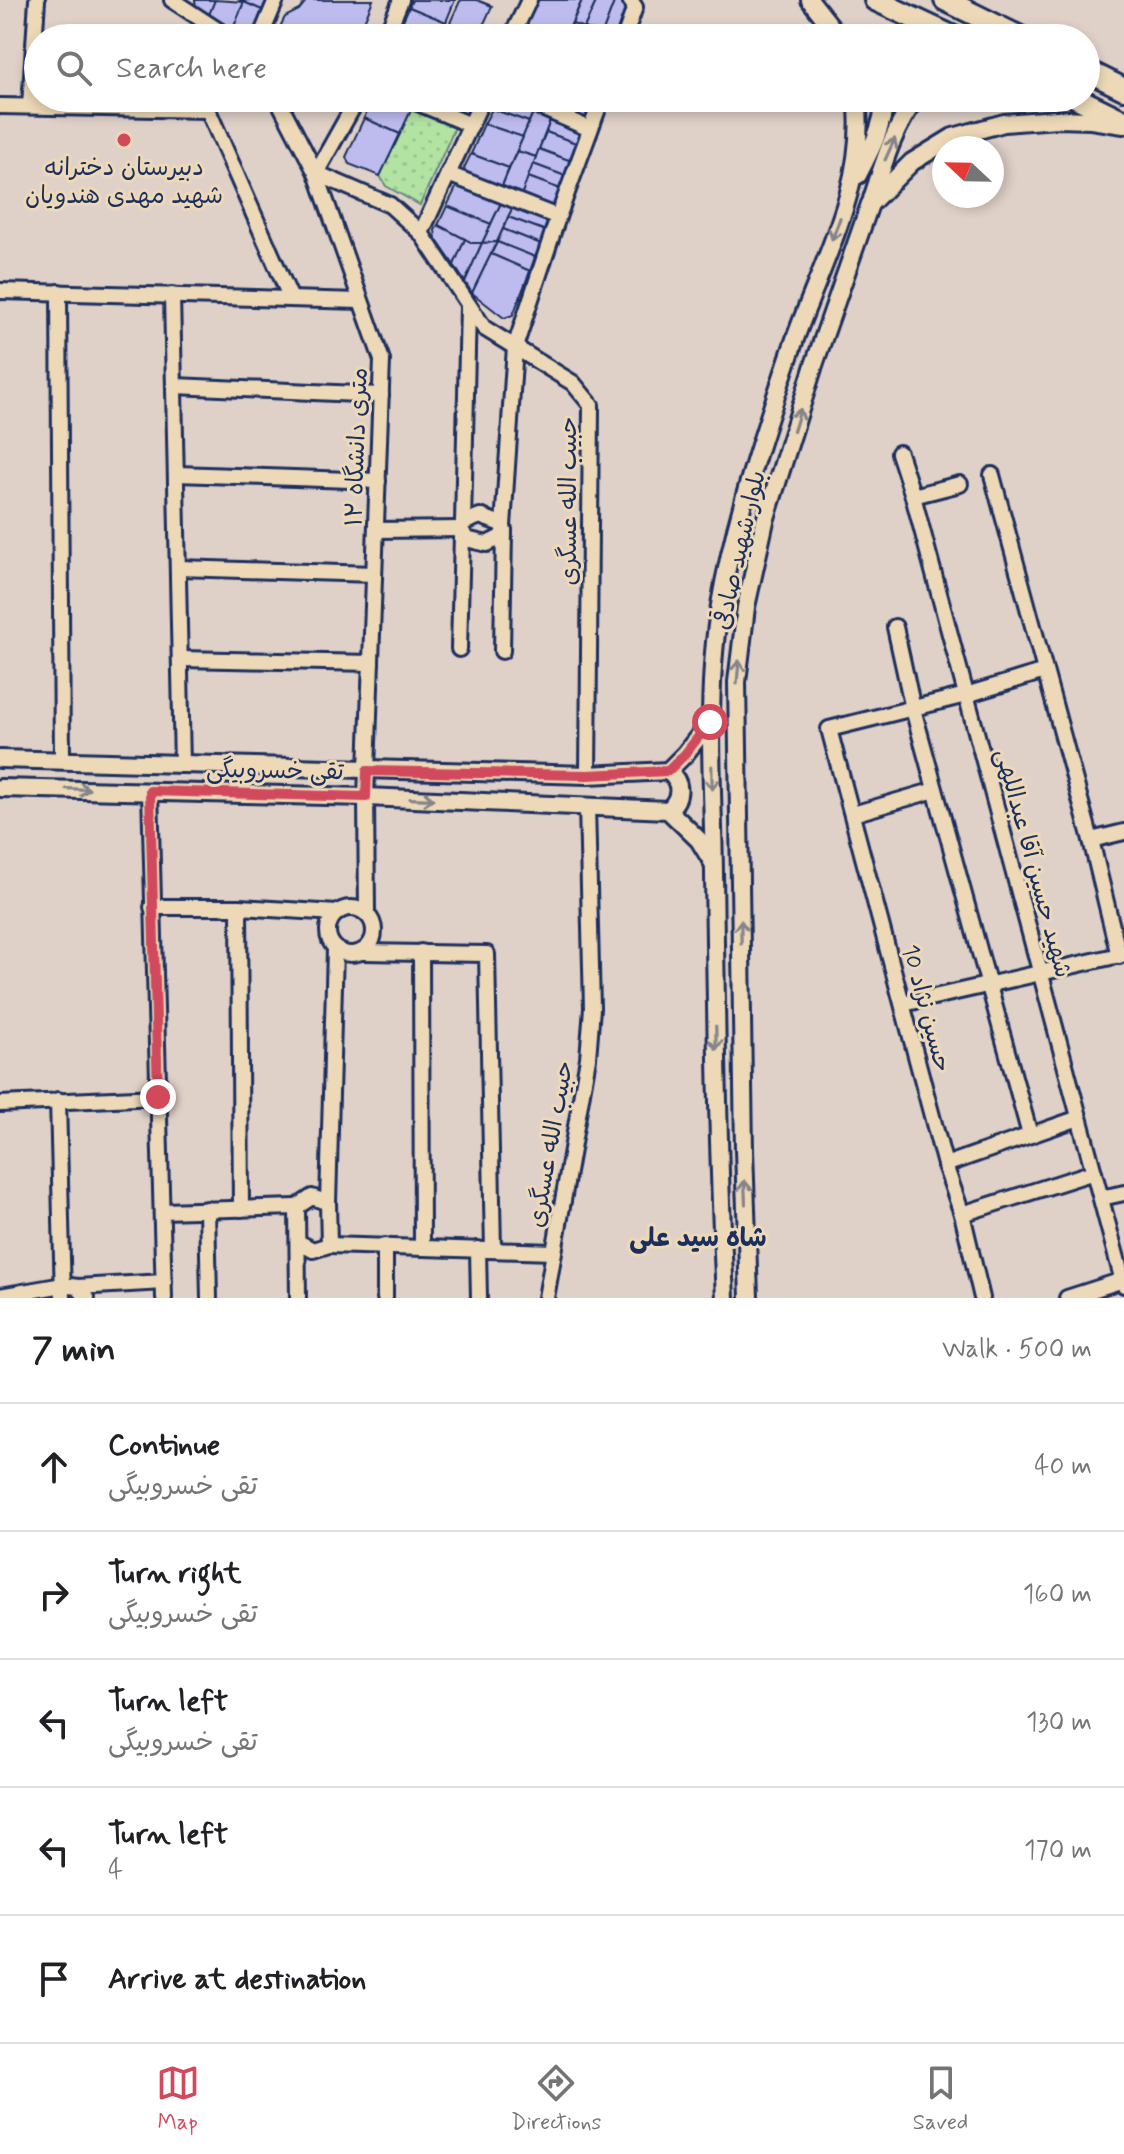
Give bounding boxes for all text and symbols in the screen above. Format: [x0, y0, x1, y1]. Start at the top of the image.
search box [24, 24, 1100, 112]
icon: search [52, 46, 96, 90]
text: Search here [116, 49, 267, 88]
marker: دبیرستان دخترانه شهید مهدی هندویان [115, 131, 133, 149]
north arrow [932, 136, 1004, 208]
one-way arrow [883, 138, 898, 162]
place label: دبیرستان دخترانه شهید مهدی هندویان [25, 153, 223, 212]
one-way arrow [828, 216, 842, 240]
street label: ۱۲ متری دانشگاه [339, 367, 376, 527]
one-way arrow [790, 407, 805, 433]
street label: حبیب الله عسگری [554, 417, 585, 585]
street label: بلوار شهید صادقی [706, 467, 774, 633]
one-way arrow [731, 659, 746, 686]
route start [692, 704, 728, 740]
street label: شهید حسین آقا عبداللهی [987, 745, 1078, 981]
street label: تقی خسروبیگی [206, 755, 345, 788]
one-way arrow [704, 764, 719, 791]
one-way arrow [64, 781, 91, 796]
one-way arrow [408, 792, 435, 807]
one-way arrow [733, 919, 749, 946]
street label: حسین نژاد 10 [894, 941, 958, 1076]
one-way arrow [709, 1024, 724, 1051]
street label: حبیب الله عسگری [522, 1058, 581, 1230]
route end [140, 1079, 176, 1115]
one-way arrow [738, 1179, 753, 1206]
district label: شاه سید علی [629, 1222, 767, 1256]
text: 7 min [32, 1328, 116, 1373]
text: Walk · 500 m [942, 1333, 1092, 1367]
text: Continue [108, 1426, 220, 1465]
icon: ahead [32, 1445, 76, 1489]
text: 40 m [1034, 1450, 1092, 1484]
text: تقی خسروبیگی [108, 1470, 257, 1504]
text: Turn right [108, 1554, 241, 1593]
icon: right [32, 1573, 76, 1617]
text: 160 m [1023, 1578, 1092, 1612]
text: تقی خسروبیگی [108, 1598, 257, 1632]
text: Turn left [108, 1682, 228, 1721]
icon: left [32, 1701, 76, 1745]
text: 130 m [1026, 1706, 1092, 1740]
text: تقی خسروبیگی [108, 1726, 257, 1760]
text: Turn left [108, 1815, 228, 1854]
icon: left [32, 1829, 76, 1873]
text: 170 m [1024, 1834, 1092, 1868]
text: 4 [108, 1854, 123, 1888]
icon: arrive [32, 1957, 76, 2001]
text: Arrive at destination [108, 1960, 366, 1999]
tab: Map [156, 2061, 200, 2137]
tab: Directions [511, 2061, 601, 2137]
tab: Saved [913, 2061, 968, 2137]

